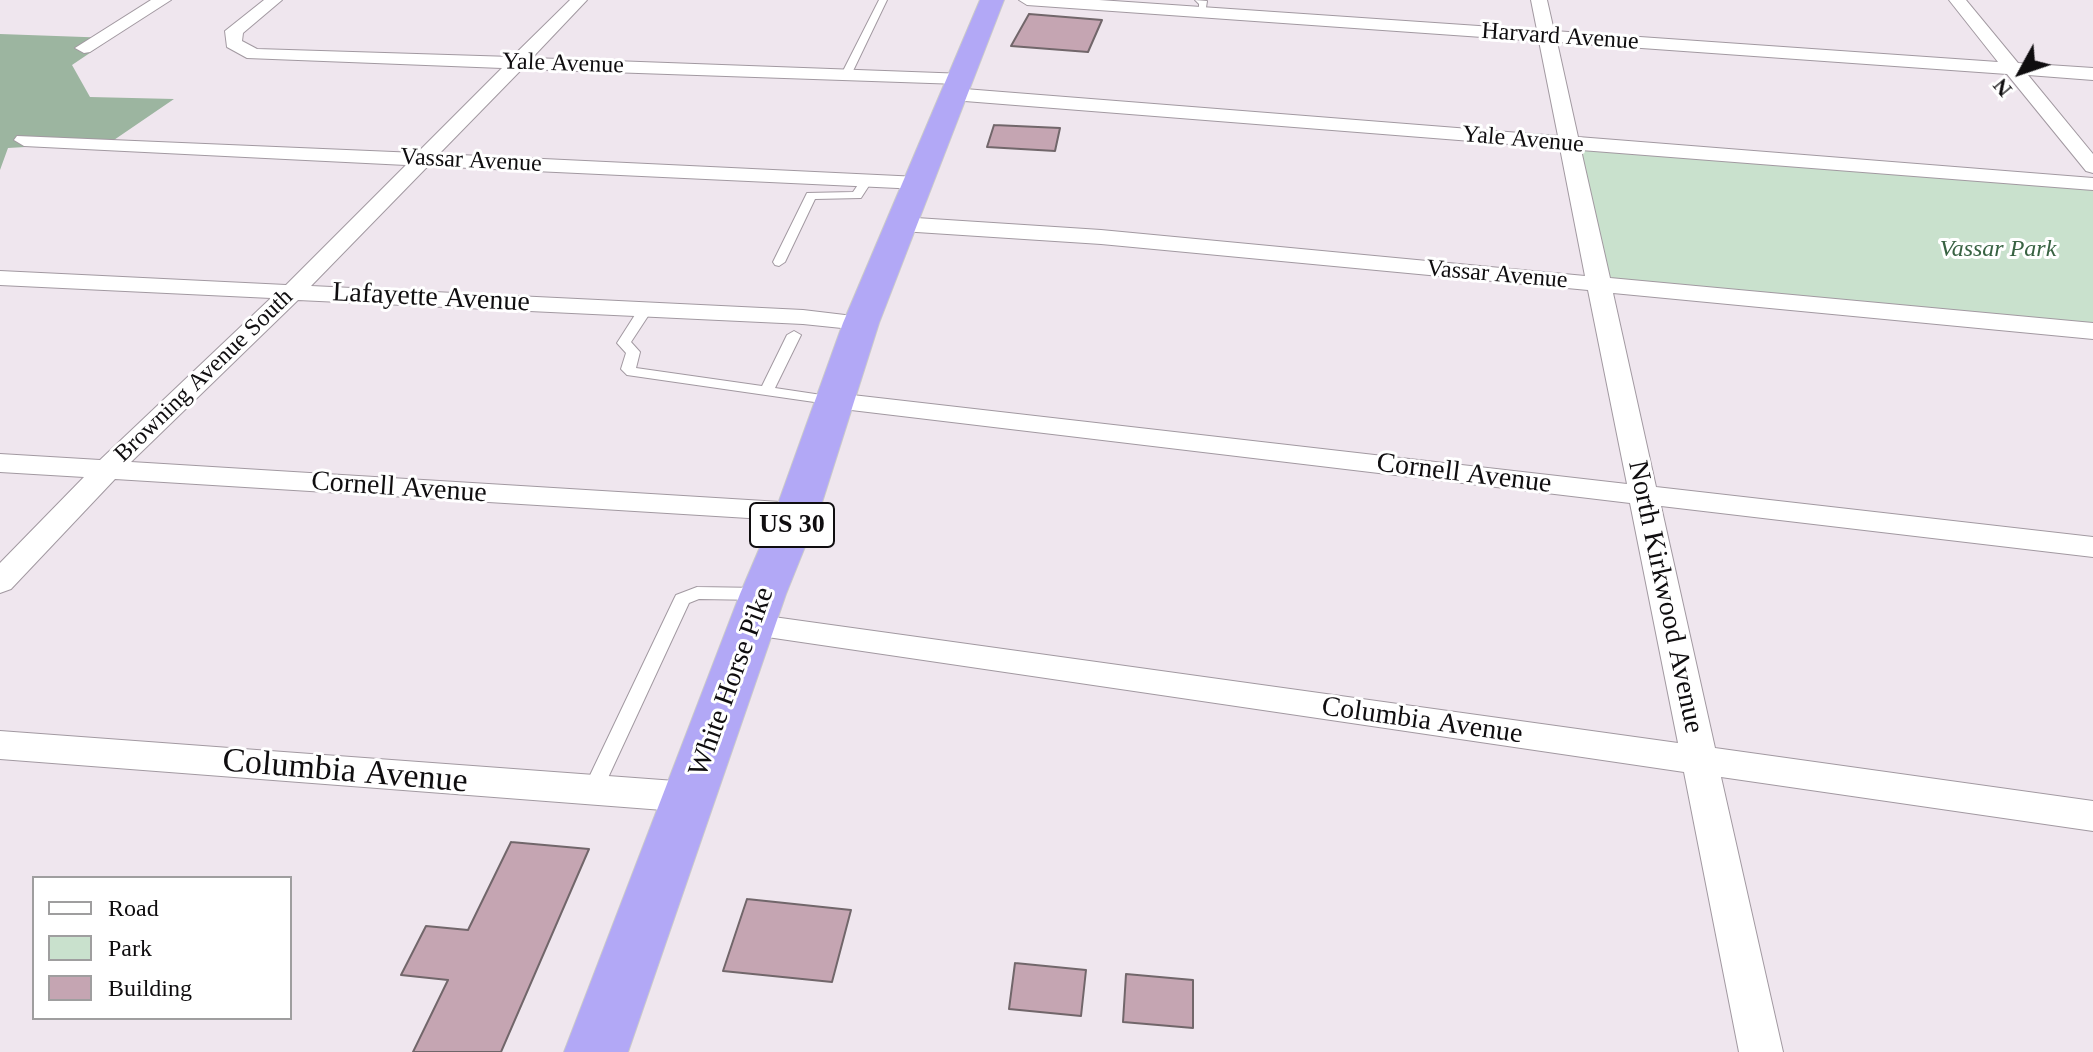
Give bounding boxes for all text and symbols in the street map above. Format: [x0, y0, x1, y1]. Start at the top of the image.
street label: Harvard Avenue [1480, 17, 1640, 57]
north arrow [1981, 32, 2061, 112]
street label: Yale Avenue [502, 47, 624, 81]
text: N [1988, 74, 2017, 102]
street label: Yale Avenue [1461, 120, 1585, 160]
street label: Vassar Avenue [400, 143, 542, 179]
park label: Vassar Park [1940, 236, 2056, 264]
street label: Vassar Avenue [1425, 254, 1569, 296]
street label: Lafayette Avenue [331, 276, 531, 320]
street label: Browning Avenue South [109, 283, 299, 469]
street label: Cornell Avenue [1375, 447, 1553, 501]
street label: North Kirkwood Avenue [1620, 458, 1710, 736]
street label: Cornell Avenue [310, 465, 488, 511]
road number: US 30 [750, 503, 834, 547]
street label: White Horse Pike [682, 583, 782, 781]
street label: Columbia Avenue [1319, 690, 1525, 752]
street label: Columbia Avenue [221, 741, 469, 803]
legend [32, 876, 292, 1020]
text: Road [108, 895, 159, 921]
text: Park [108, 935, 152, 961]
text: Building [108, 975, 192, 1001]

